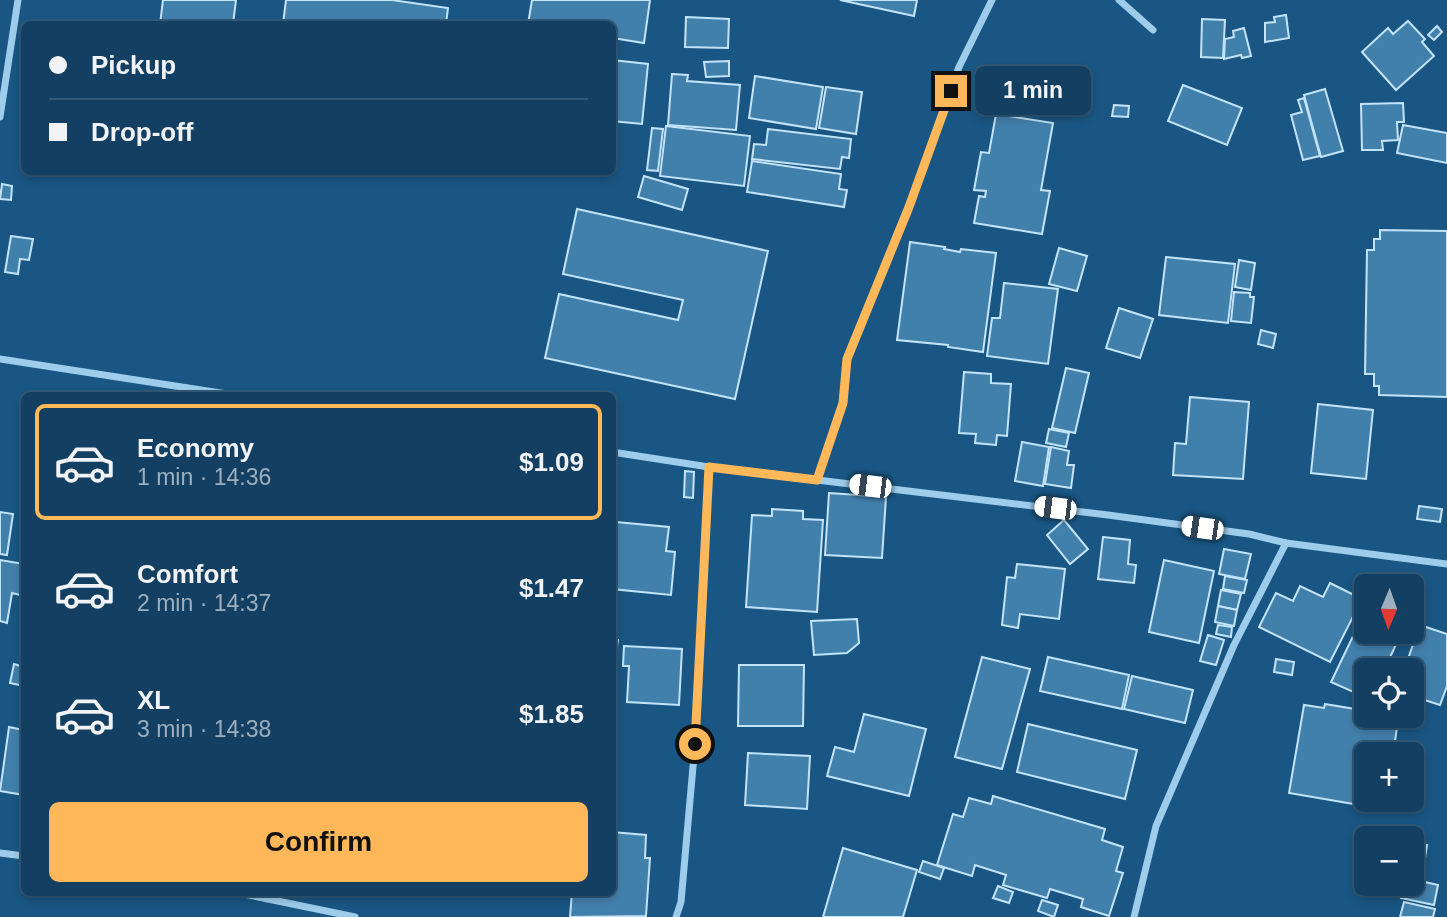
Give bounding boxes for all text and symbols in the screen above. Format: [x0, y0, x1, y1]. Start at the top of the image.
text: Pickup [91, 50, 176, 80]
callout: 1 min [976, 66, 1091, 116]
route end [935, 75, 967, 107]
text: 1 min [1003, 77, 1063, 103]
text: Drop-off [91, 117, 194, 147]
icon: car [53, 431, 116, 494]
text: Economy [137, 433, 254, 463]
text: $1.09 [519, 447, 584, 477]
text: 1 min · 14:36 [137, 464, 271, 490]
car [848, 473, 893, 499]
car [1033, 495, 1078, 521]
car [1180, 515, 1225, 541]
icon: car [53, 557, 116, 620]
text: Comfort [137, 559, 238, 589]
text: $1.47 [519, 573, 584, 603]
north arrow [1354, 574, 1424, 644]
map controls [1354, 574, 1424, 896]
text: 2 min · 14:37 [137, 590, 271, 616]
button: locate [1354, 658, 1424, 728]
icon: car [53, 683, 116, 746]
text: XL [137, 685, 170, 715]
text: $1.85 [519, 699, 584, 729]
text: 3 min · 14:38 [137, 716, 271, 742]
route start [679, 728, 711, 760]
button: + [1354, 742, 1424, 812]
button: Confirm [49, 802, 588, 882]
button: − [1354, 826, 1424, 896]

